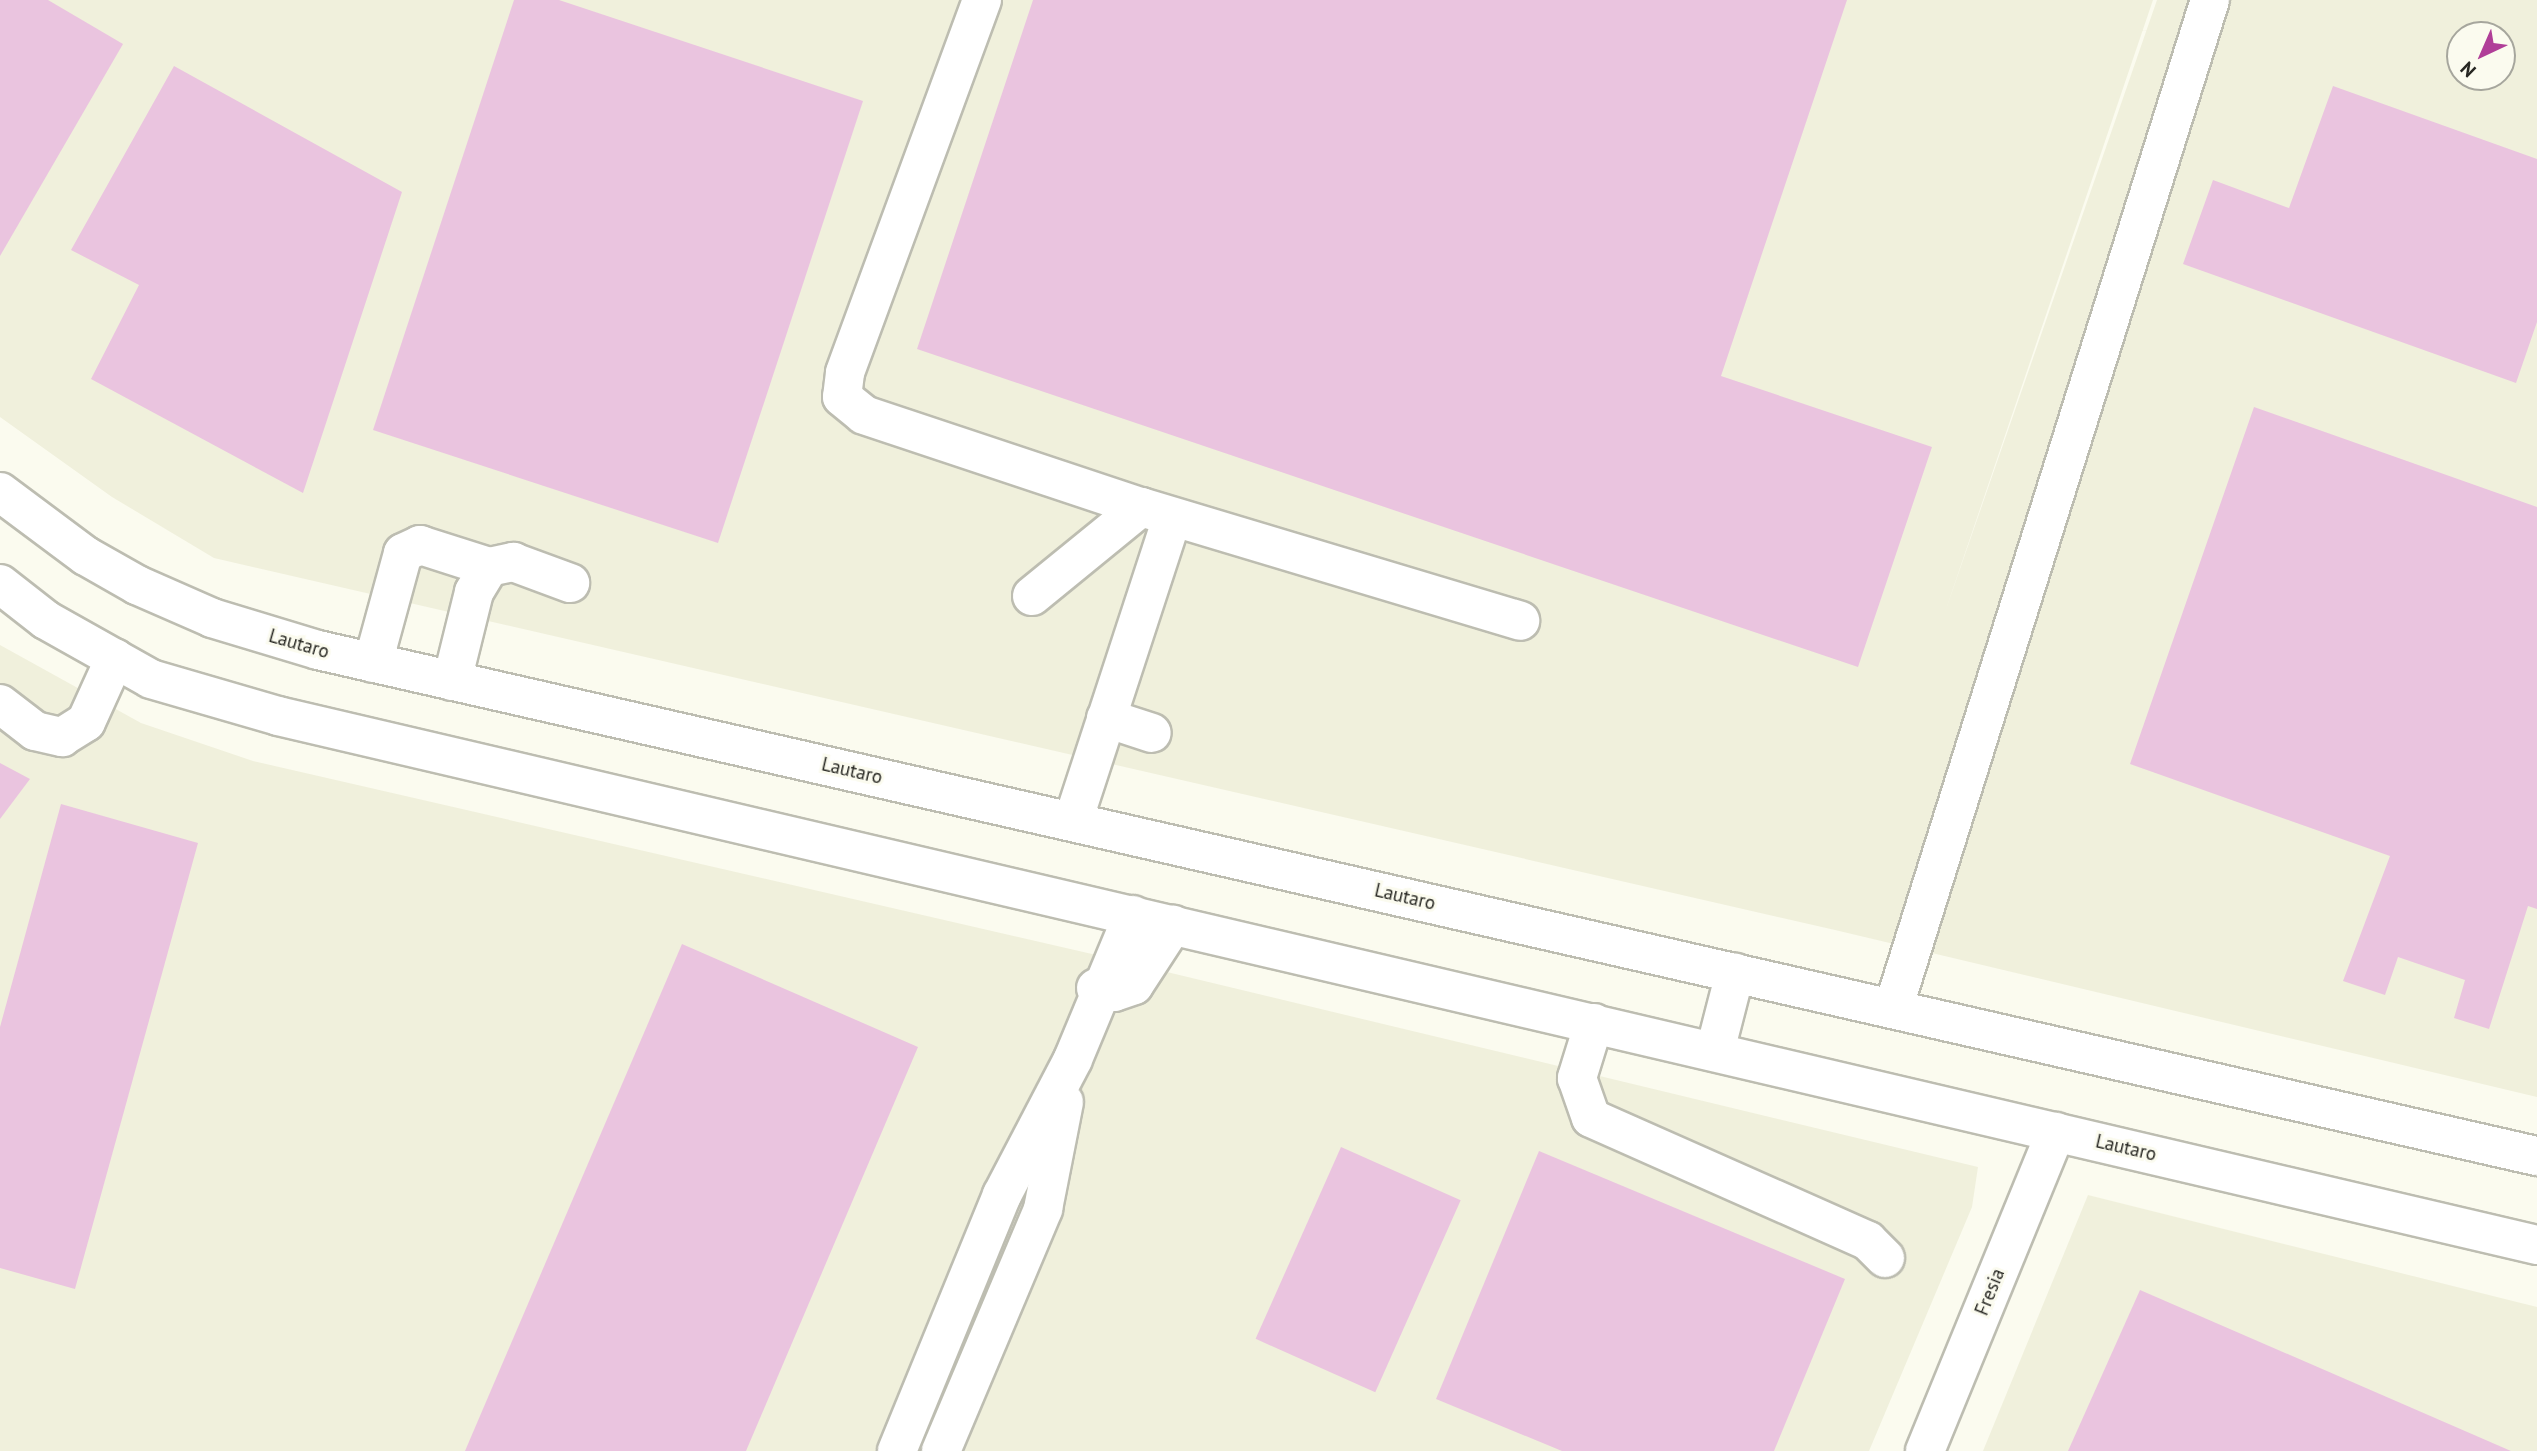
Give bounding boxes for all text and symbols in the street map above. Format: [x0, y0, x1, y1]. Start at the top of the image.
north arrow [2446, 21, 2516, 91]
text: N [2455, 57, 2481, 83]
street label: Lautaro [266, 625, 332, 663]
street label: Lautaro [819, 753, 885, 789]
street label: Lautaro [1372, 879, 1438, 915]
street label: Lautaro [2093, 1130, 2159, 1166]
street label: Fresia [1970, 1265, 2010, 1319]

